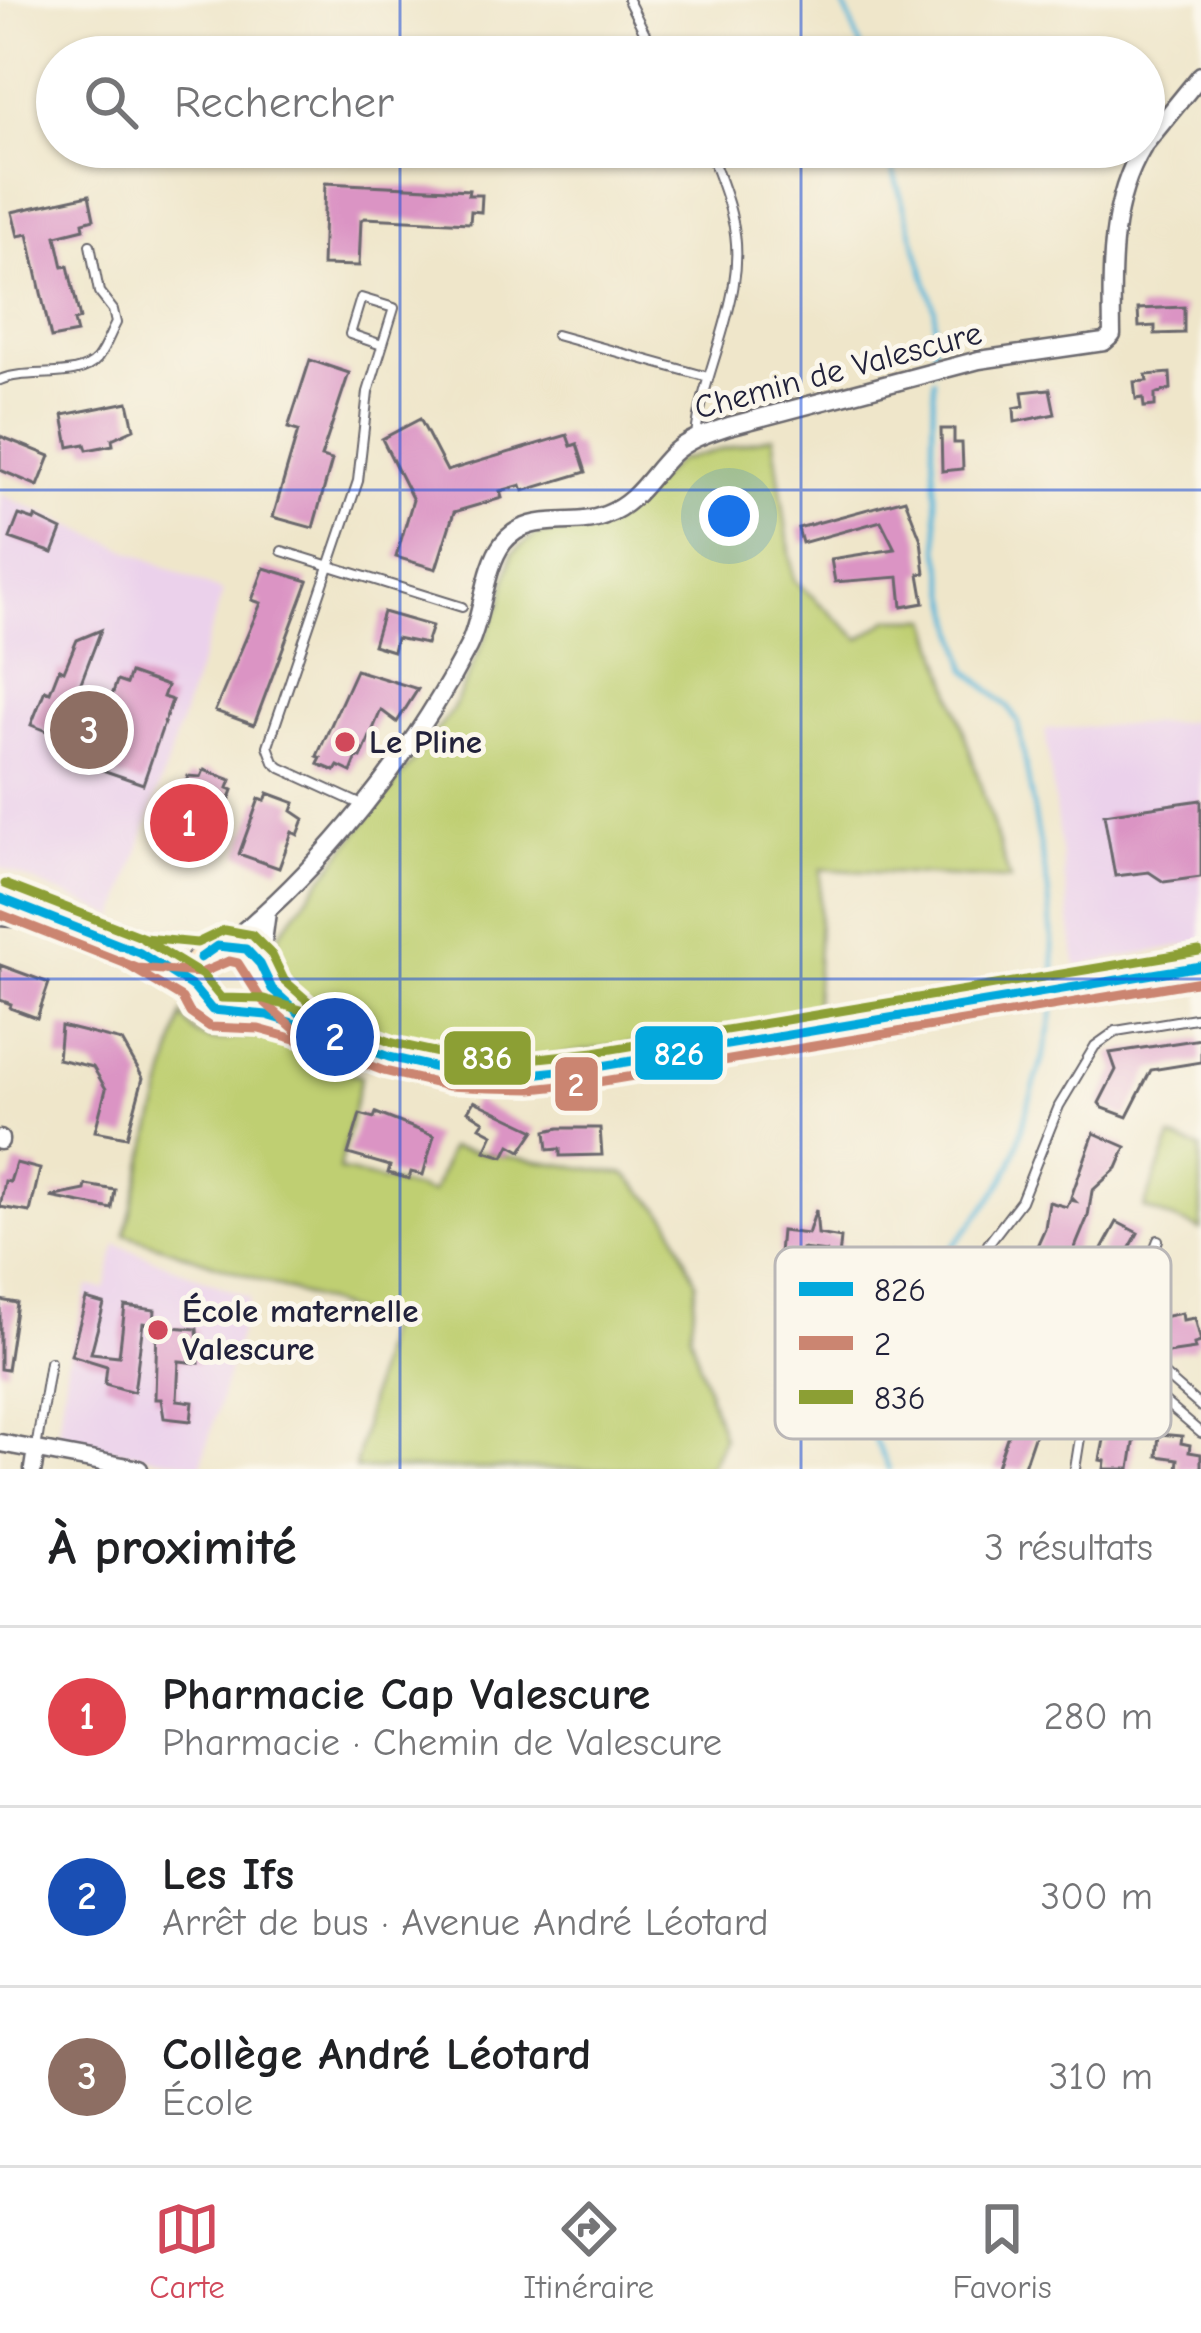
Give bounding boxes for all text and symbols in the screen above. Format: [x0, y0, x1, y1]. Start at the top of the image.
search box [36, 36, 1165, 168]
icon: search [78, 69, 144, 135]
text: Rechercher [174, 76, 394, 128]
street label: Chemin de Valescure [690, 313, 986, 427]
your location [699, 486, 759, 546]
pin: 3 [50, 685, 128, 775]
place label: Le Pline [369, 723, 482, 761]
marker: Le Pline [332, 729, 358, 755]
pin: 1 [150, 778, 228, 868]
pin: 2 [296, 992, 374, 1082]
line badge: 826 [633, 1024, 725, 1082]
line badge: 836 [442, 1029, 533, 1087]
text: 826 [654, 1035, 704, 1073]
text: 836 [462, 1039, 512, 1077]
line badge: 2 [553, 1055, 600, 1113]
text: 2 [568, 1066, 584, 1104]
legend [775, 1247, 1171, 1439]
text: 826 [874, 1271, 926, 1309]
place label: École maternelle Valescure [182, 1292, 418, 1368]
marker: École maternelle Valescure [145, 1317, 171, 1343]
text: 2 [874, 1325, 891, 1363]
text: 836 [874, 1379, 926, 1417]
text: À proximité [48, 1518, 297, 1577]
text: 3 résultats [984, 1525, 1153, 1570]
text: Pharmacie Cap Valescure [162, 1668, 650, 1720]
text: 1 [79, 1694, 95, 1739]
text: 280 m [1043, 1694, 1153, 1739]
text: Pharmacie · Chemin de Valescure [162, 1720, 722, 1765]
text: Les Ifs [162, 1848, 294, 1900]
text: 2 [77, 1874, 97, 1919]
text: 300 m [1040, 1874, 1153, 1919]
text: Arrêt de bus · Avenue André Léotard [162, 1900, 769, 1945]
text: Collège André Léotard [162, 2028, 591, 2080]
text: 3 [77, 2054, 97, 2099]
text: 310 m [1049, 2054, 1153, 2099]
text: École [162, 2080, 253, 2125]
tab: Carte [149, 2196, 225, 2306]
tab: Itinéraire [523, 2196, 654, 2306]
tab: Favoris [953, 2196, 1052, 2306]

